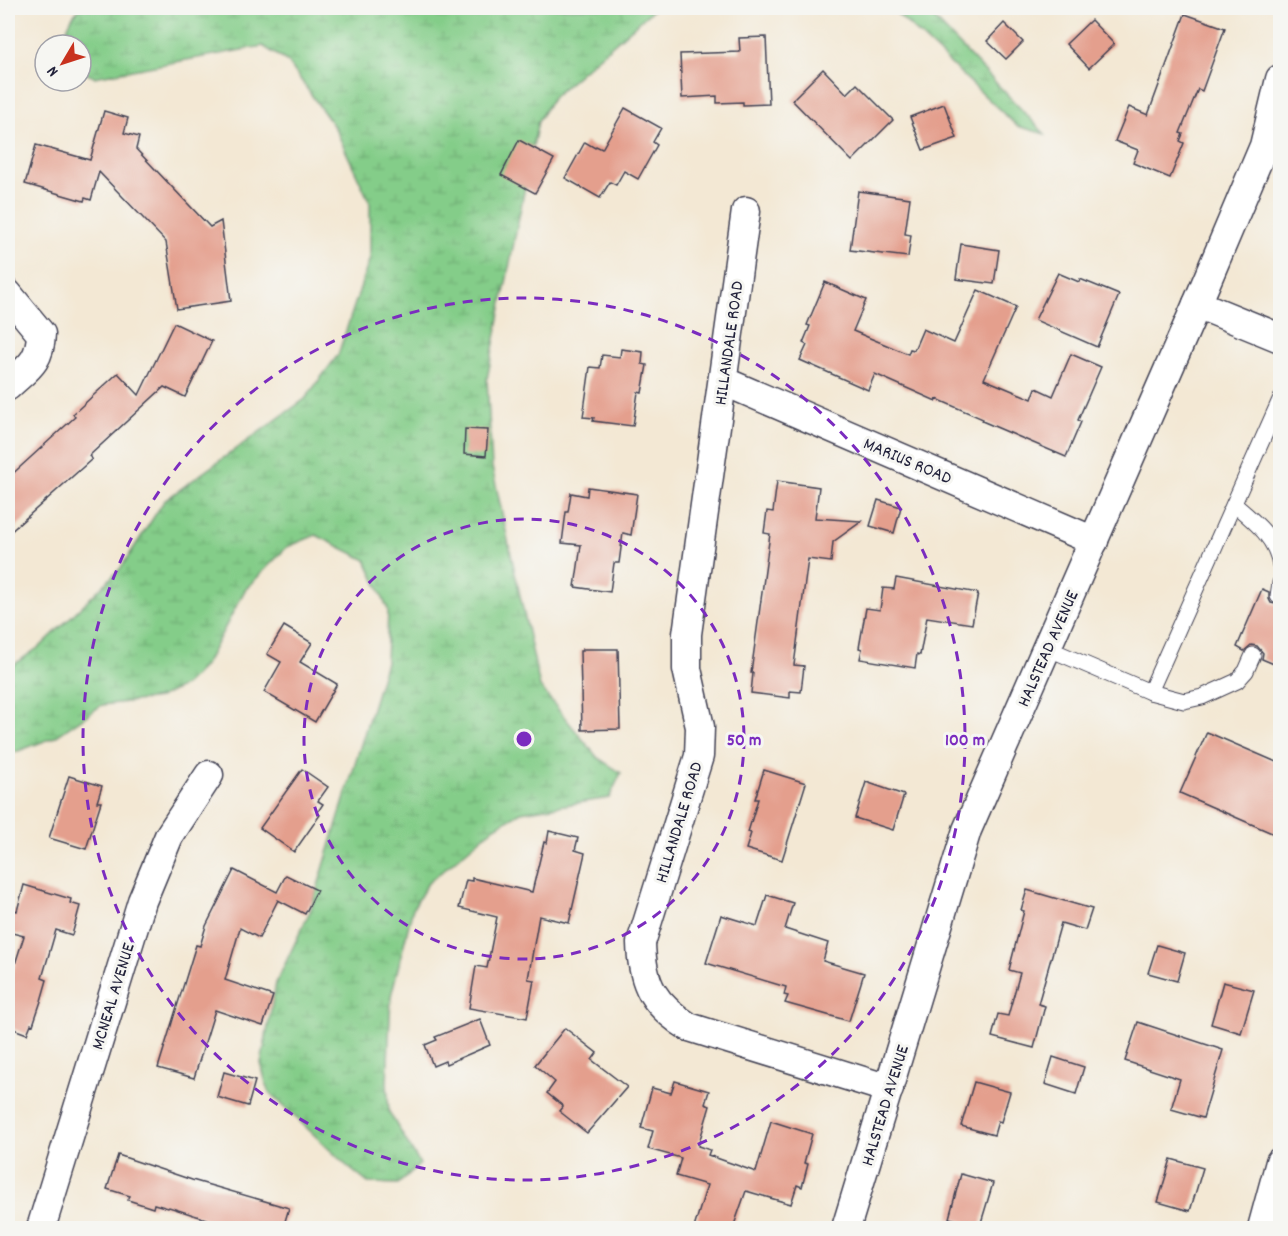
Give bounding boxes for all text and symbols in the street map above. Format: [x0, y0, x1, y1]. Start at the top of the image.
north arrow [33, 33, 93, 93]
text: N [42, 60, 65, 81]
street label: HILLANDALE ROAD [709, 280, 752, 407]
street label: MARIUS ROAD [859, 432, 955, 492]
street label: HALSTEAD AVENUE [1012, 587, 1086, 711]
centre of rings [514, 729, 534, 749]
text: 50 m [727, 729, 761, 754]
text: 100 m [945, 729, 985, 754]
street label: HILLANDALE ROAD [650, 759, 711, 886]
street label: MCNEAL AVENUE [86, 940, 142, 1053]
street label: HALSTEAD AVENUE [856, 1042, 917, 1169]

